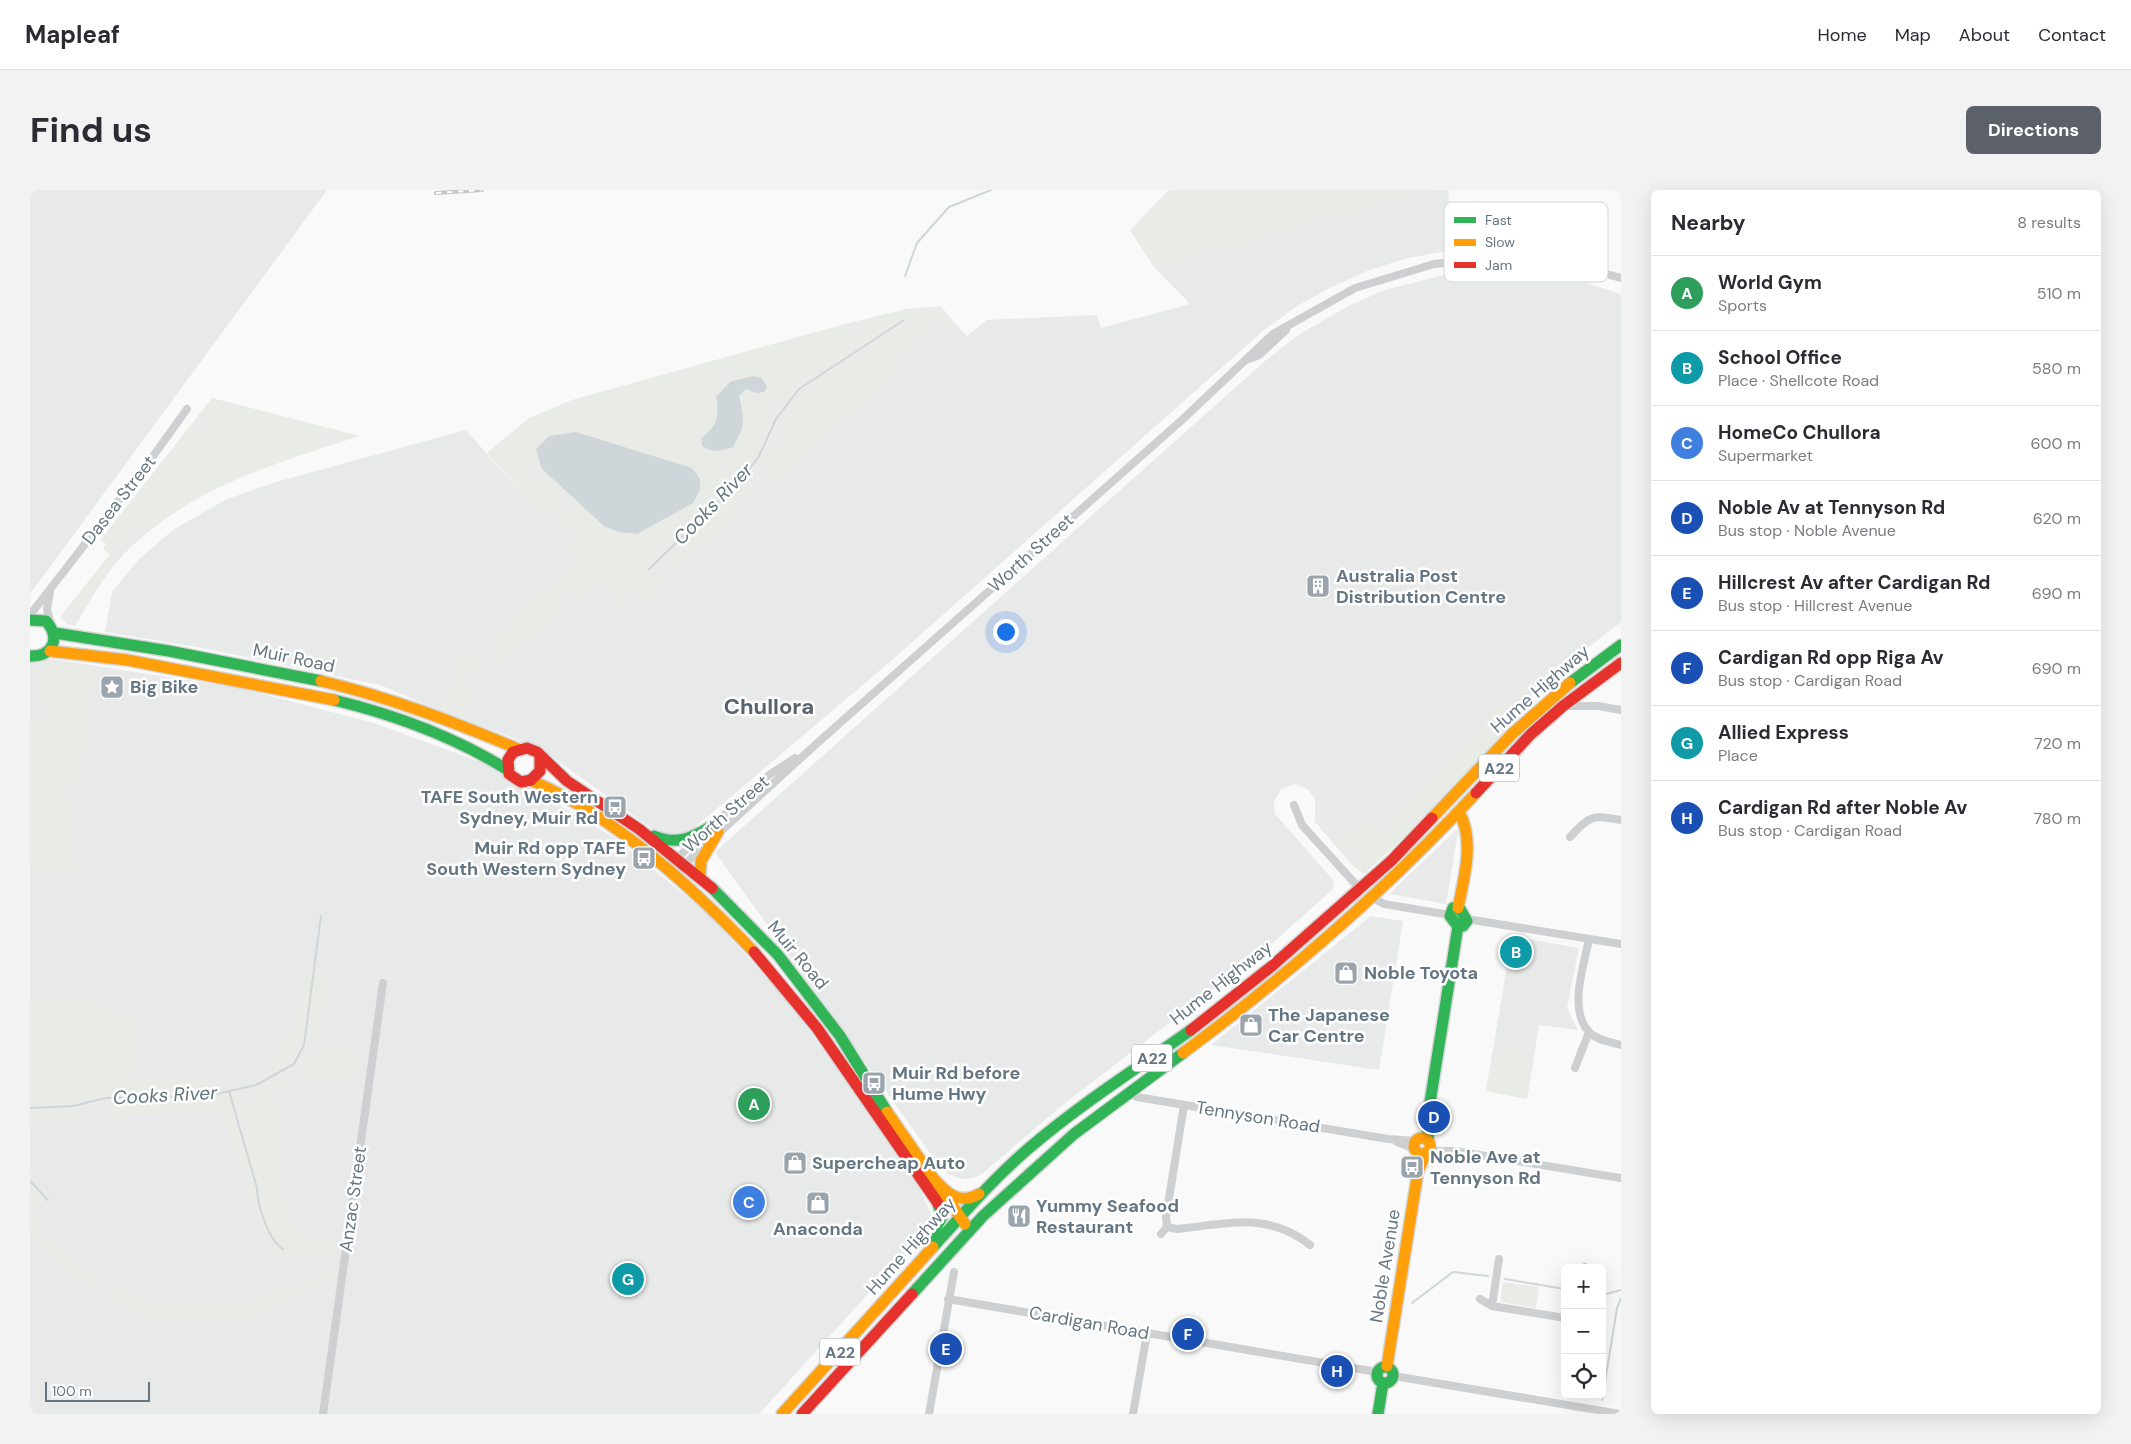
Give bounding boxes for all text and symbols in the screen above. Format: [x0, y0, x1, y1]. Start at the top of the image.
text: Mapleaf [25, 19, 120, 50]
text: Home [1817, 23, 1867, 47]
text: Map [1895, 23, 1931, 47]
text: About [1959, 23, 2010, 47]
text: Contact [2038, 23, 2106, 47]
button: Directions [1966, 106, 2101, 154]
text: Find us [30, 107, 152, 153]
legend [1444, 202, 1608, 282]
text: Nearby [1671, 209, 1745, 237]
text: Fast [1485, 211, 1512, 229]
text: 8 results [2017, 212, 2081, 233]
text: Slow [1485, 233, 1515, 251]
text: Jam [1485, 256, 1512, 274]
text: World Gym [1718, 270, 1822, 295]
text: A [1681, 283, 1693, 304]
text: 510 m [2037, 283, 2081, 304]
text: Sports [1718, 295, 1767, 316]
text: School Office [1718, 345, 1842, 370]
text: B [1682, 358, 1692, 379]
text: 580 m [2032, 358, 2081, 379]
text: Place · Shellcote Road [1718, 370, 1879, 391]
text: HomeCo Chullora [1718, 420, 1881, 445]
text: C [1681, 433, 1693, 454]
text: 600 m [2031, 433, 2081, 454]
text: Supermarket [1718, 445, 1813, 466]
street label: Dasea Street [77, 450, 161, 550]
water label: Cooks River [668, 457, 759, 550]
text: Noble Av at Tennyson Rd [1718, 495, 1945, 520]
street label: Worth Street [983, 508, 1079, 598]
text: D [1681, 508, 1693, 529]
text: 620 m [2033, 508, 2081, 529]
text: Bus stop · Noble Avenue [1718, 520, 1896, 541]
place label: Australia Post Distribution Centre [1336, 564, 1506, 609]
text: Hillcrest Av after Cardigan Rd [1718, 570, 1990, 595]
building icon: Australia Post Distribution Centre [1305, 573, 1331, 599]
text: E [1682, 583, 1692, 604]
text: 690 m [2032, 583, 2081, 604]
text: Bus stop · Hillcrest Avenue [1718, 595, 1912, 616]
your location [993, 619, 1019, 645]
street label: Muir Road [251, 638, 337, 678]
street label: Hume Highway [1486, 639, 1594, 739]
text: Cardigan Rd opp Riga Av [1718, 645, 1944, 670]
text: F [1683, 658, 1691, 679]
text: 690 m [2032, 658, 2081, 679]
text: Bus stop · Cardigan Road [1718, 670, 1902, 691]
place icon: Big Bike [99, 674, 125, 700]
place label: Big Bike [130, 675, 198, 699]
district label: Chullora [724, 692, 814, 721]
text: Allied Express [1718, 720, 1849, 745]
text: G [1681, 733, 1693, 754]
text: 720 m [2034, 733, 2081, 754]
text: Place [1718, 745, 1758, 766]
road number: A22 [1479, 754, 1519, 782]
street label: Worth Street [678, 770, 774, 858]
place label: TAFE South Western Sydney, Muir Rd [421, 785, 598, 830]
bus stop icon: TAFE South Western Sydney, Muir Rd [602, 794, 628, 820]
text: Cardigan Rd after Noble Av [1718, 795, 1967, 820]
text: H [1681, 808, 1693, 829]
text: 780 m [2034, 808, 2081, 829]
text: Bus stop · Cardigan Road [1718, 820, 1902, 841]
place label: Muir Rd opp TAFE South Western Sydney [426, 836, 626, 881]
bus stop icon: Muir Rd opp TAFE South Western Sydney [631, 845, 657, 871]
street label: Muir Road [762, 915, 834, 995]
pin: B [1500, 933, 1532, 971]
street label: Hume Highway [1165, 936, 1277, 1030]
shop icon: Noble Toyota [1333, 960, 1359, 986]
place label: Noble Toyota [1364, 961, 1478, 985]
place label: The Japanese Car Centre [1268, 1003, 1390, 1048]
shop icon: The Japanese Car Centre [1238, 1012, 1264, 1038]
road number: A22 [1132, 1044, 1172, 1071]
place label: Muir Rd before Hume Hwy [892, 1061, 1021, 1106]
bus stop icon: Muir Rd before Hume Hwy [861, 1070, 887, 1096]
water label: Cooks River [112, 1080, 219, 1110]
pin: A [738, 1085, 770, 1123]
street label: Tennyson Road [1194, 1095, 1322, 1139]
pin: D [1418, 1098, 1450, 1136]
street label: Anzac Street [334, 1145, 372, 1253]
place label: Noble Ave at Tennyson Rd [1430, 1145, 1541, 1190]
shop icon: Supercheap Auto [782, 1150, 808, 1176]
place label: Supercheap Auto [812, 1151, 966, 1175]
bus stop icon: Noble Ave at Tennyson Rd [1399, 1154, 1425, 1180]
pin: C [733, 1183, 765, 1221]
shop icon: Anaconda [805, 1190, 831, 1216]
street label: Hume Highway [861, 1192, 961, 1300]
place label: Yummy Seafood Restaurant [1036, 1194, 1179, 1239]
restaurant icon: Yummy Seafood Restaurant [1006, 1203, 1032, 1229]
street label: Noble Avenue [1364, 1208, 1406, 1324]
place label: Anaconda [773, 1217, 863, 1241]
pin: G [612, 1260, 644, 1298]
map controls [1561, 1264, 1606, 1399]
button: + [1561, 1264, 1606, 1309]
street label: Cardigan Road [1027, 1301, 1151, 1345]
button: − [1561, 1309, 1606, 1354]
pin: F [1172, 1315, 1204, 1353]
pin: E [930, 1330, 962, 1368]
road number: A22 [820, 1338, 860, 1366]
pin: H [1321, 1352, 1353, 1390]
button: locate [1561, 1354, 1606, 1399]
scale bar [45, 1379, 150, 1402]
text: 100 m [52, 1382, 92, 1400]

